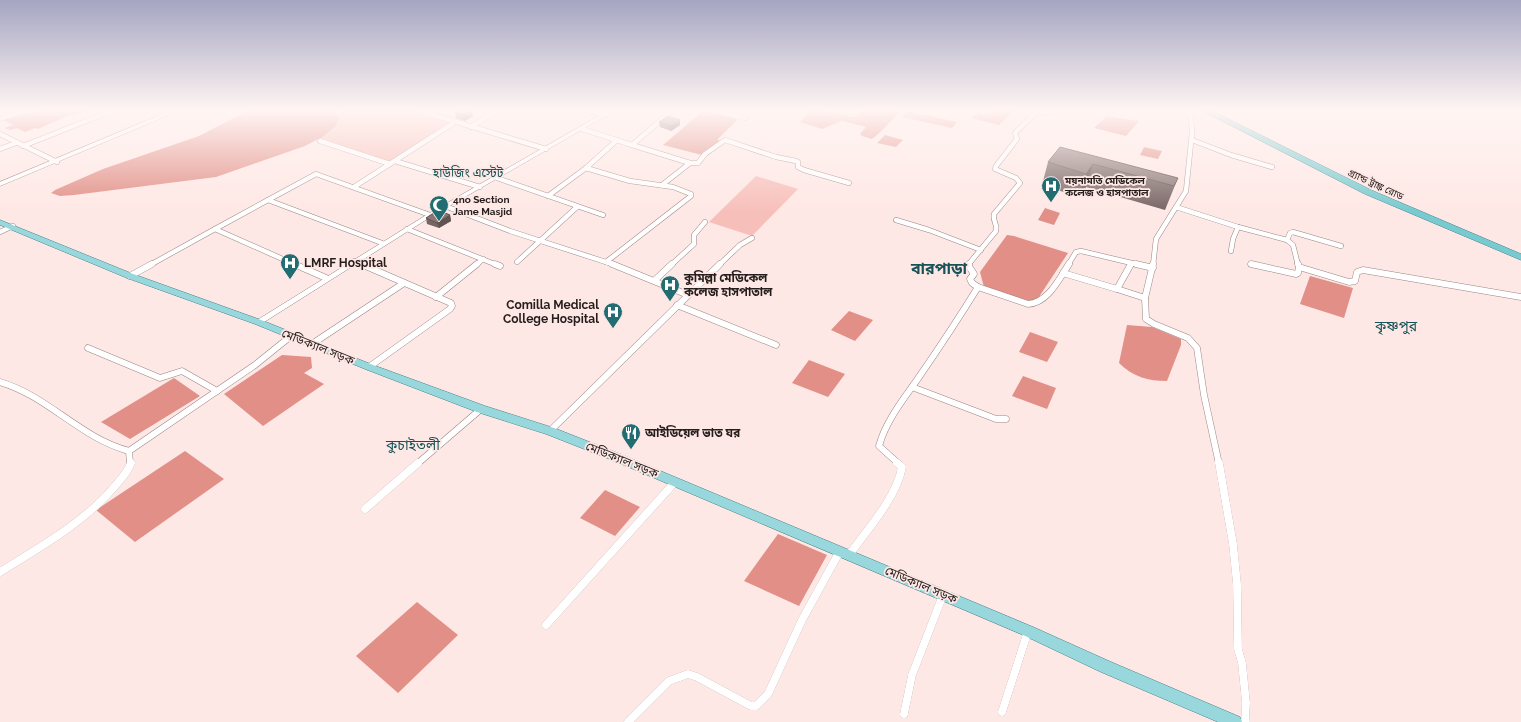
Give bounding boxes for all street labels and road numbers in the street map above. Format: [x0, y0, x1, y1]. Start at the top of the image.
street label: গ্র্যান্ড ট্রাঙ্ক রোড [1346, 167, 1406, 203]
street label: মেডিক্যাল সড়ক [280, 325, 357, 368]
street label: মেডিক্যাল সড়ক [584, 438, 661, 481]
street label: মেডিক্যাল সড়ক [883, 563, 960, 607]

